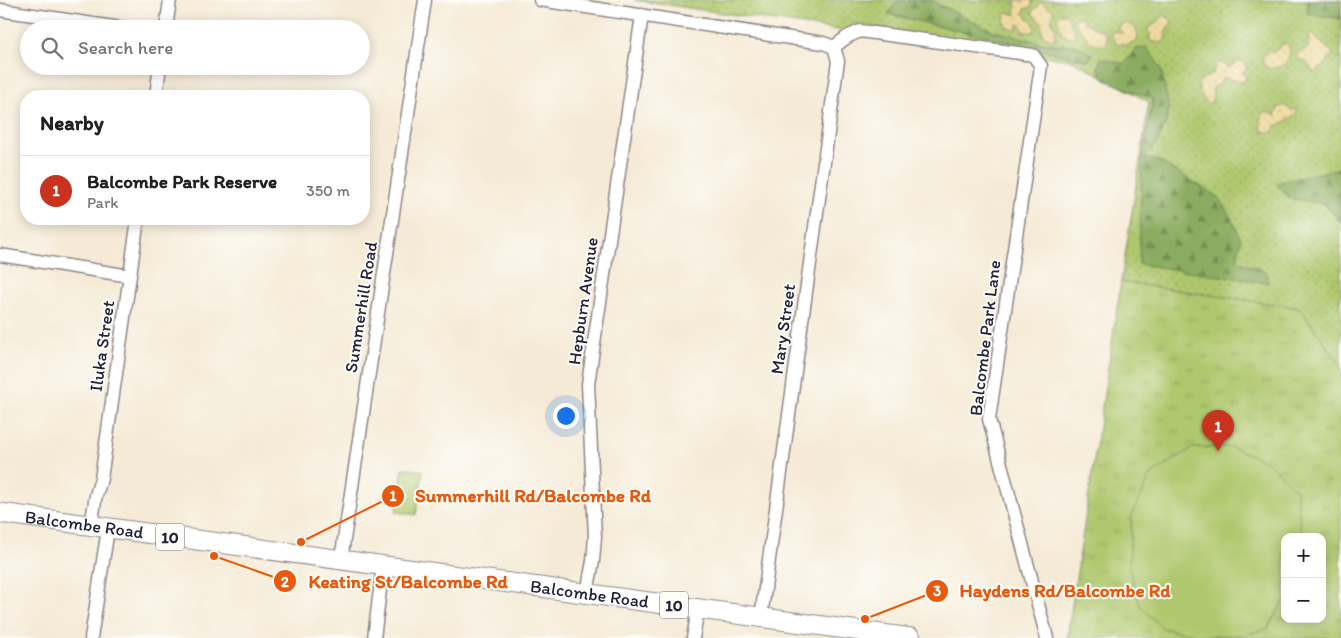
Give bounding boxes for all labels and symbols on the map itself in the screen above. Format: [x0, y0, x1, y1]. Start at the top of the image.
street label: Hepburn Avenue [563, 236, 603, 366]
street label: Summerhill Road [340, 240, 382, 374]
street label: Balcombe Park Lane [965, 259, 1005, 417]
street label: Mary Street [766, 282, 800, 376]
street label: Iluka Street [85, 299, 119, 393]
your location [553, 403, 579, 429]
pin: 1 [1202, 410, 1234, 451]
callout: Summerhill Rd/Balcombe Rd [380, 479, 661, 513]
text: Summerhill Rd/Balcombe Rd [415, 484, 652, 507]
text: 1 [390, 487, 397, 505]
street label: Balcombe Road [24, 506, 145, 544]
road number: 10 [156, 524, 184, 550]
callout: Keating St/Balcombe Rd [273, 564, 517, 598]
text: Keating St/Balcombe Rd [308, 570, 508, 593]
text: 2 [281, 573, 289, 591]
callout: Haydens Rd/Balcombe Rd [924, 574, 1180, 608]
street label: Balcombe Road [529, 575, 650, 613]
text: Haydens Rd/Balcombe Rd [960, 579, 1171, 602]
text: 3 [933, 582, 941, 600]
road number: 10 [660, 592, 688, 618]

